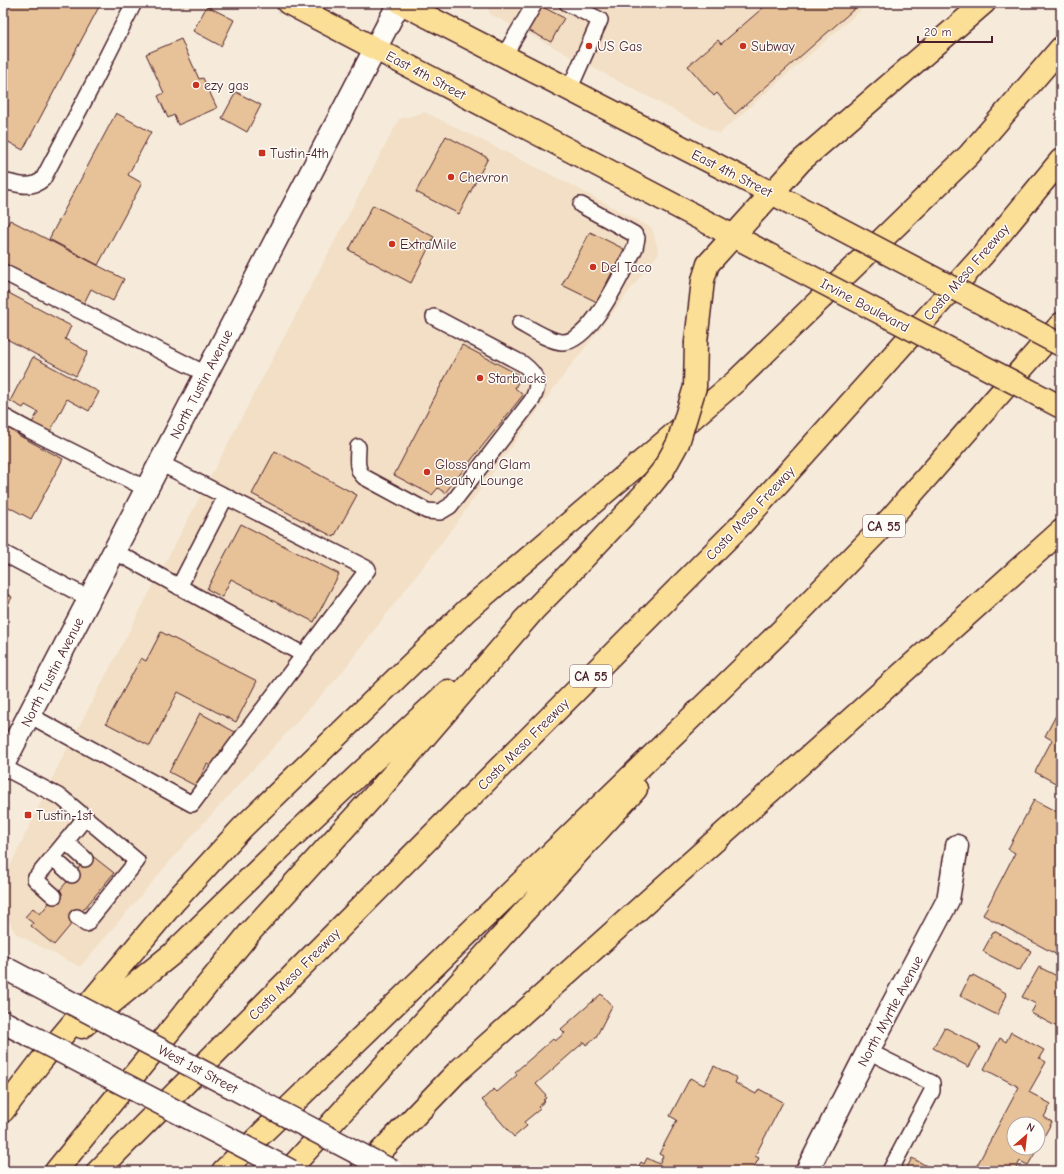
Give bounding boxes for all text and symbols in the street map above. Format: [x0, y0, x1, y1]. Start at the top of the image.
scale bar [918, 18, 992, 44]
text: 20 m [924, 25, 952, 39]
place label: US Gas [597, 38, 642, 55]
place label: Subway [751, 38, 796, 55]
marker: US Gas [584, 41, 594, 51]
marker: Subway [738, 41, 748, 51]
street label: East 4th Street [383, 47, 470, 104]
place label: ezy gas [204, 77, 249, 94]
marker: ezy gas [191, 80, 201, 90]
place label: Tustin-4th [270, 145, 329, 162]
street label: East 4th Street [689, 146, 776, 201]
marker: Tustin-4th [257, 148, 267, 158]
place label: Chevron [459, 169, 508, 186]
marker: Chevron [446, 172, 456, 182]
street label: Costa Mesa Freeway [920, 220, 1014, 324]
place label: ExtraMile [400, 236, 457, 253]
marker: ExtraMile [387, 239, 397, 249]
place label: Del Taco [601, 259, 652, 276]
marker: Del Taco [588, 262, 598, 272]
street label: Irvine Boulevard [817, 275, 912, 336]
street label: North Tustin Avenue [166, 327, 236, 442]
place label: Starbucks [488, 370, 546, 387]
marker: Starbucks [475, 373, 485, 383]
place label: Gloss and Glam Beauty Lounge [435, 456, 531, 489]
street label: Costa Mesa Freeway [702, 462, 799, 564]
marker: Gloss and Glam Beauty Lounge [422, 467, 432, 477]
road number: CA 55 [863, 515, 905, 537]
street label: North Tustin Avenue [17, 615, 87, 730]
road number: CA 55 [570, 665, 612, 687]
street label: Costa Mesa Freeway [474, 694, 573, 794]
place label: Tustin-1st [36, 807, 93, 824]
marker: Tustin-1st [23, 810, 33, 820]
street label: Costa Mesa Freeway [245, 924, 344, 1024]
street label: North Myrtle Avenue [854, 953, 927, 1070]
street label: West 1st Street [155, 1041, 241, 1098]
north arrow [1006, 1116, 1046, 1156]
text: N [1024, 1120, 1037, 1135]

